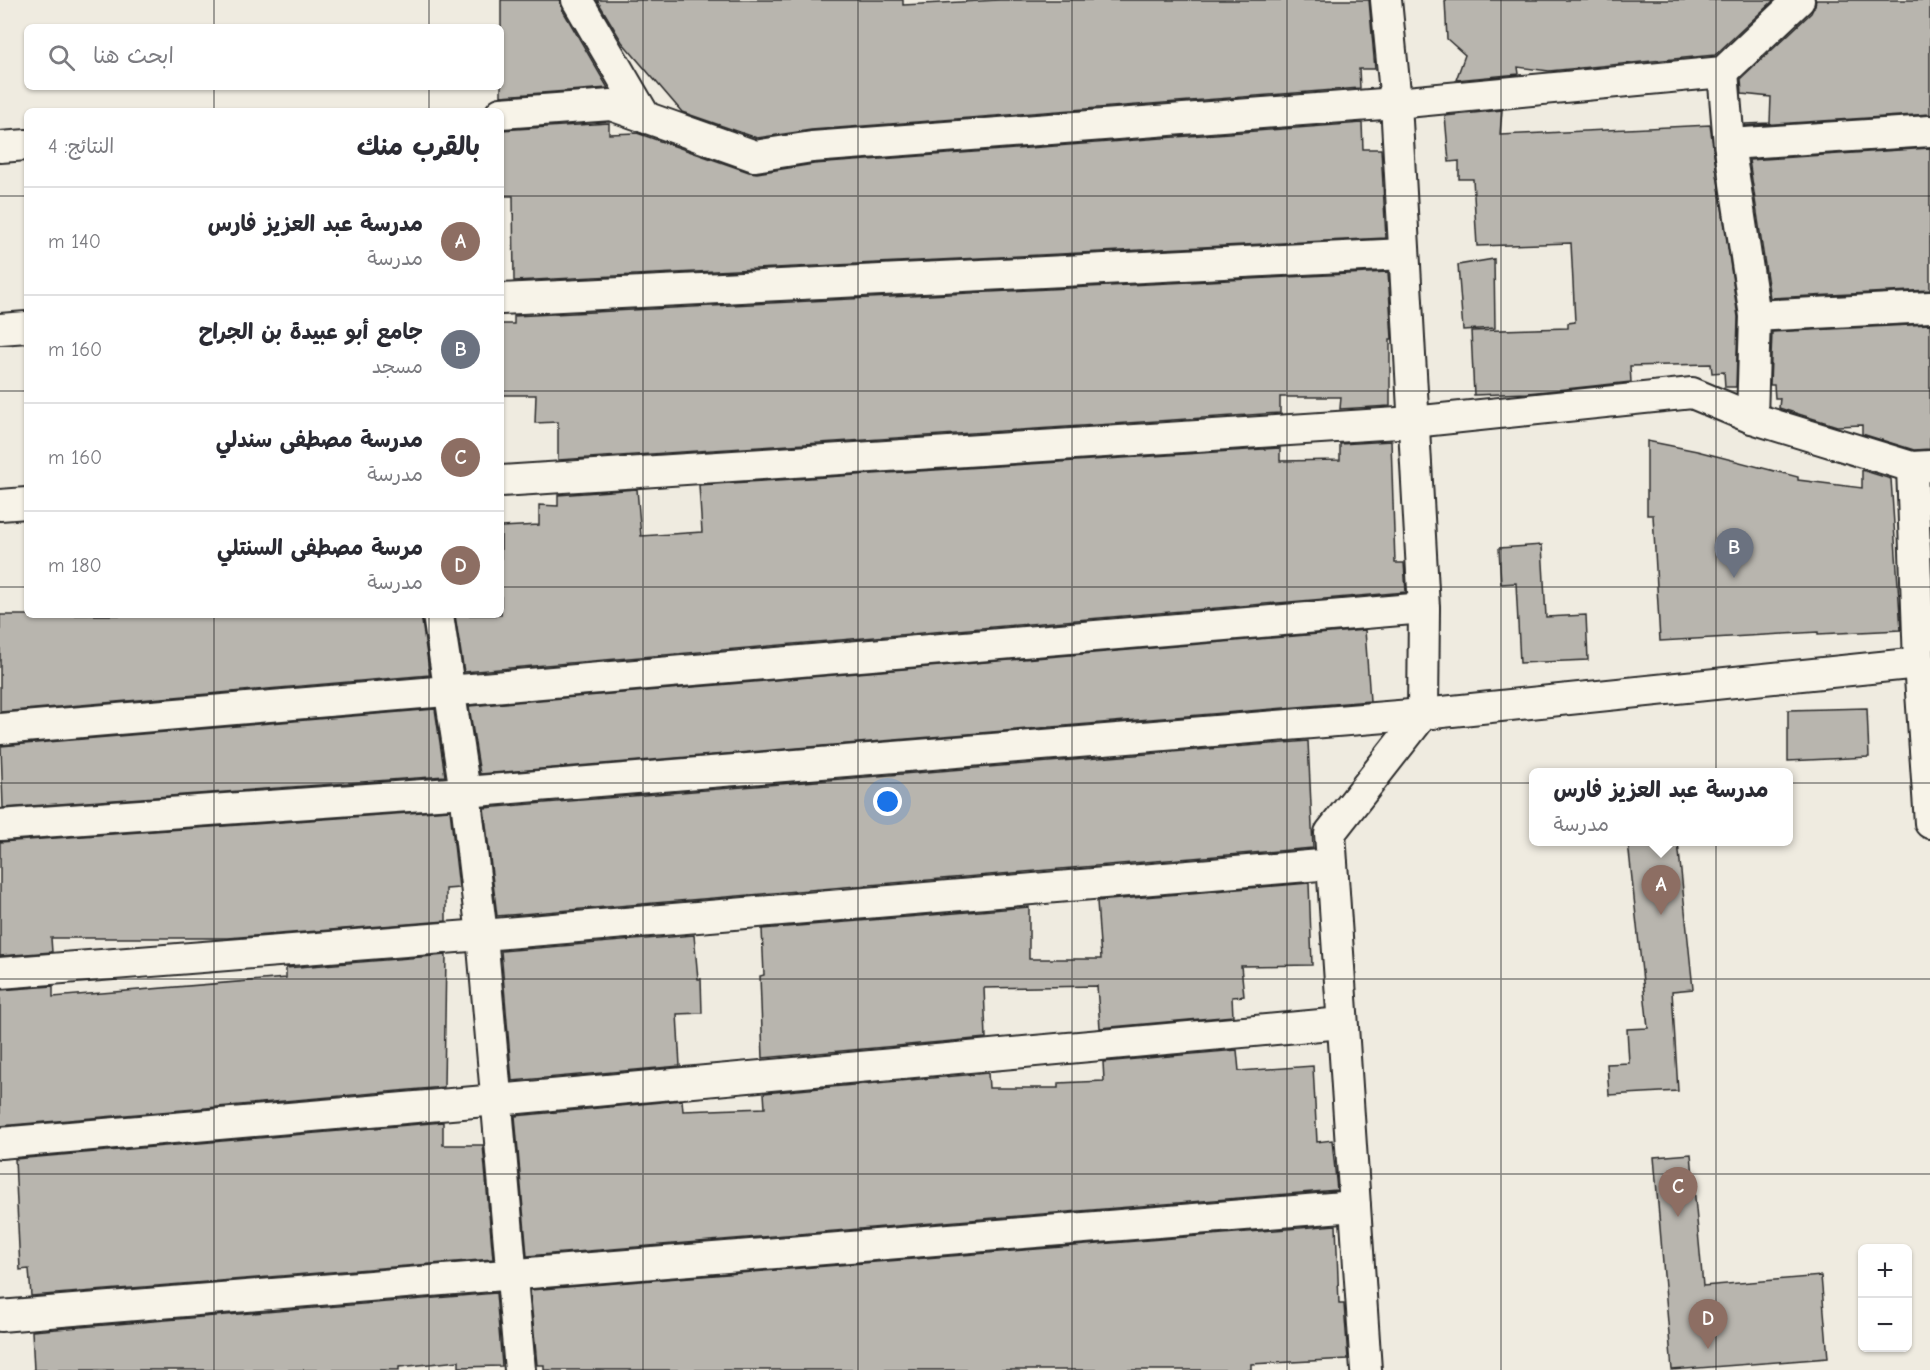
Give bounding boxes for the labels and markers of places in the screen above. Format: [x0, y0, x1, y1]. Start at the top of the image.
pin: B [1714, 528, 1754, 578]
pin: A [1642, 866, 1680, 915]
pin: C [1658, 1168, 1698, 1217]
pin: D [1688, 1300, 1728, 1349]

